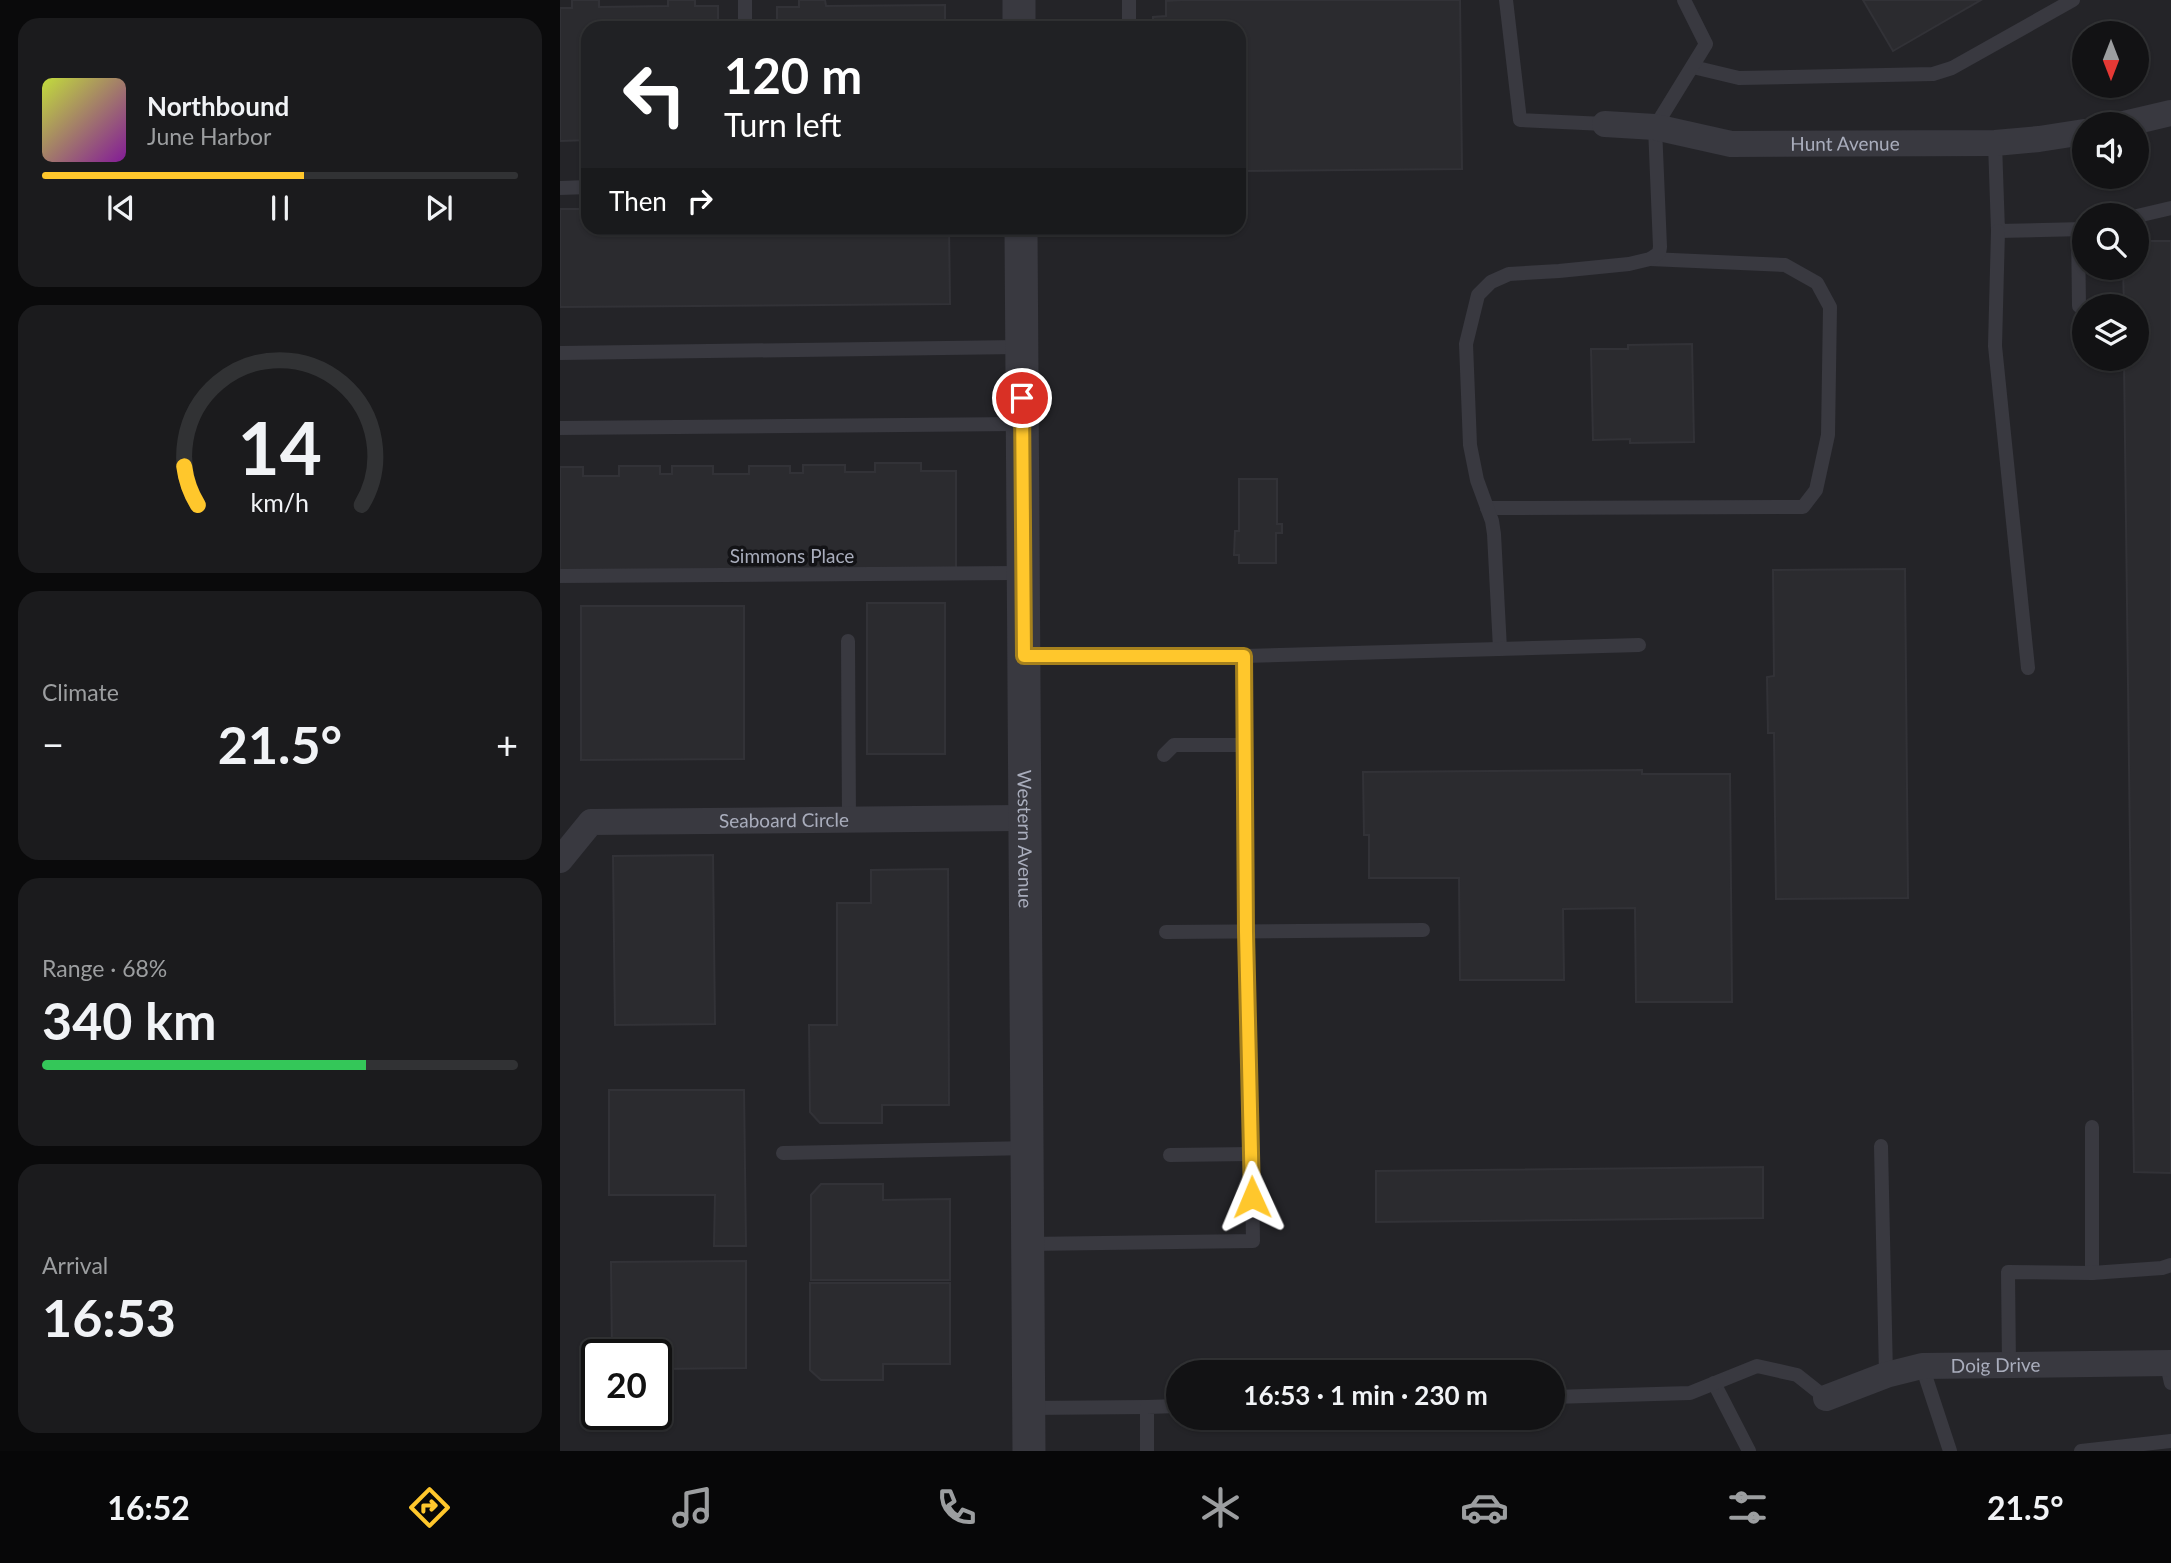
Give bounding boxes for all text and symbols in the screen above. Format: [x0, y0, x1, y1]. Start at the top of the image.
north arrow [2072, 21, 2149, 98]
map controls [2072, 21, 2149, 371]
text: 120 m [724, 46, 862, 104]
icon: left [609, 49, 700, 140]
text: Northbound [147, 90, 289, 122]
text: Turn left [724, 105, 841, 144]
button: sound [2072, 112, 2149, 189]
text: June Harbor [147, 122, 271, 150]
street label: Hunt Avenue [1790, 131, 1900, 155]
icon: right [681, 182, 719, 220]
text: Then [609, 185, 667, 217]
icon: previous [102, 189, 140, 227]
icon: pause [261, 189, 299, 227]
icon: next [420, 189, 458, 227]
button: search [2072, 203, 2149, 280]
button: layers [2072, 294, 2149, 371]
pin [992, 368, 1052, 428]
icon: arrive [1003, 379, 1041, 417]
text: 14 [238, 403, 322, 491]
text: km/h [251, 487, 309, 517]
street label: Simmons Place [730, 544, 854, 567]
text: Climate [42, 678, 119, 706]
text: 21.5° [218, 713, 342, 775]
text: − [42, 721, 64, 767]
text: + [496, 721, 518, 767]
street label: Western Avenue [1014, 770, 1037, 908]
street label: Seaboard Circle [719, 808, 849, 832]
text: Range · 68% [42, 954, 167, 982]
text: 340 km [42, 989, 216, 1051]
position arrow [1215, 1160, 1289, 1234]
text: Arrival [42, 1251, 108, 1279]
text: 16:53 [42, 1286, 176, 1348]
speed limit sign: 20 [581, 1339, 672, 1430]
street label: Doig Drive [1951, 1353, 2041, 1377]
text: 16:53 · 1 min · 230 m [1243, 1379, 1488, 1411]
icon: directions [405, 1483, 454, 1532]
icon: music [668, 1483, 717, 1532]
icon: phone [932, 1483, 981, 1532]
icon: climate [1196, 1483, 1245, 1532]
icon: car [1460, 1483, 1509, 1532]
icon: filters [1723, 1483, 1772, 1532]
text: 16:52 [107, 1488, 190, 1527]
text: 21.5° [1987, 1488, 2064, 1527]

